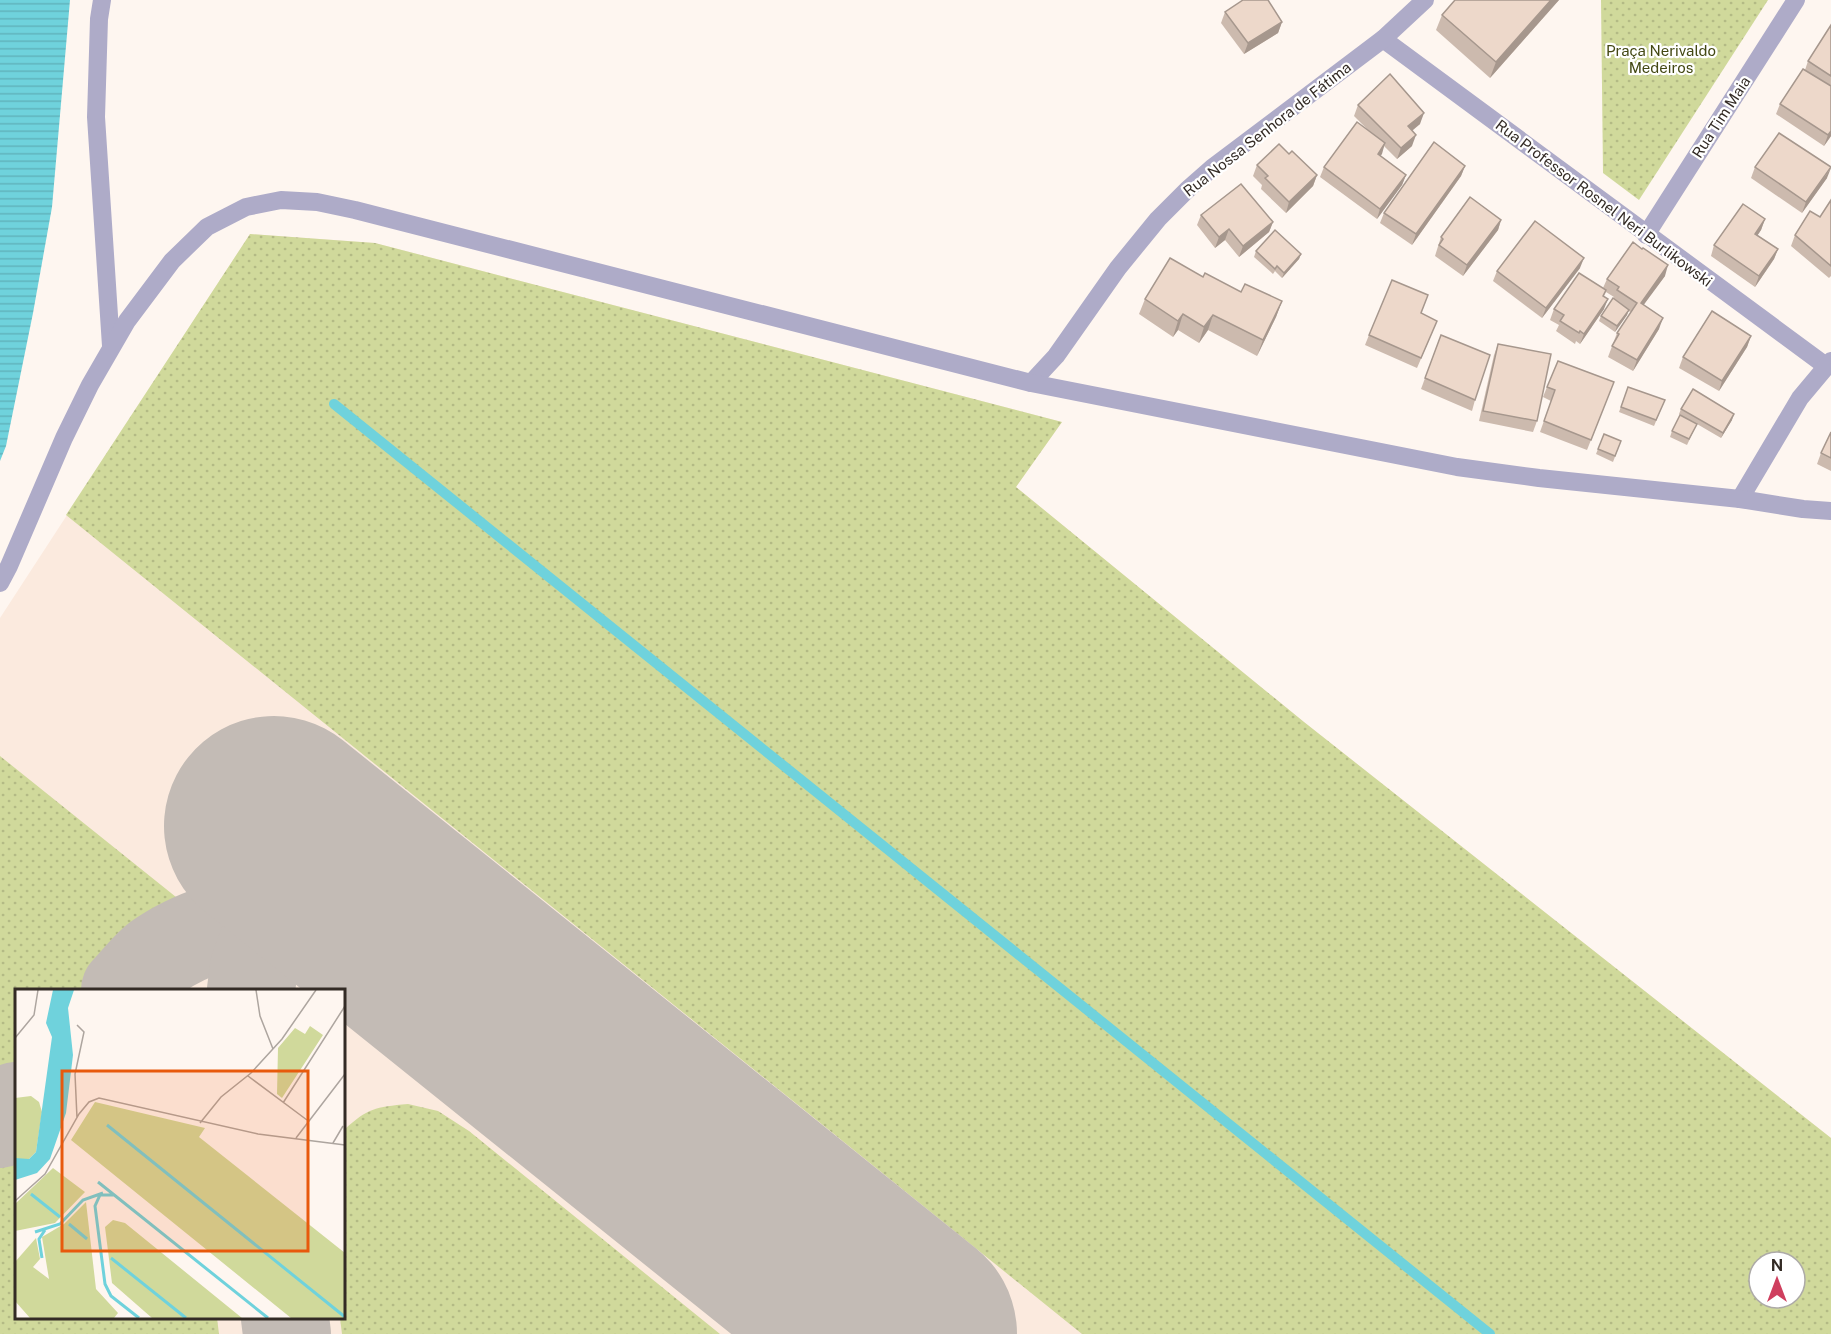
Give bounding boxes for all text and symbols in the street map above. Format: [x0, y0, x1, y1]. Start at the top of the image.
park label: Praça Nerivaldo Medeiros [1606, 42, 1716, 76]
street label: Rua Nossa Senhora de Fátima [1180, 58, 1354, 200]
street label: Rua Tim Maia [1688, 73, 1754, 161]
street label: Rua Professor Rosnel Neri Burlikowski [1492, 116, 1716, 290]
inset map [15, 989, 345, 1319]
north arrow [1747, 1250, 1807, 1310]
text: N [1771, 1256, 1783, 1275]

